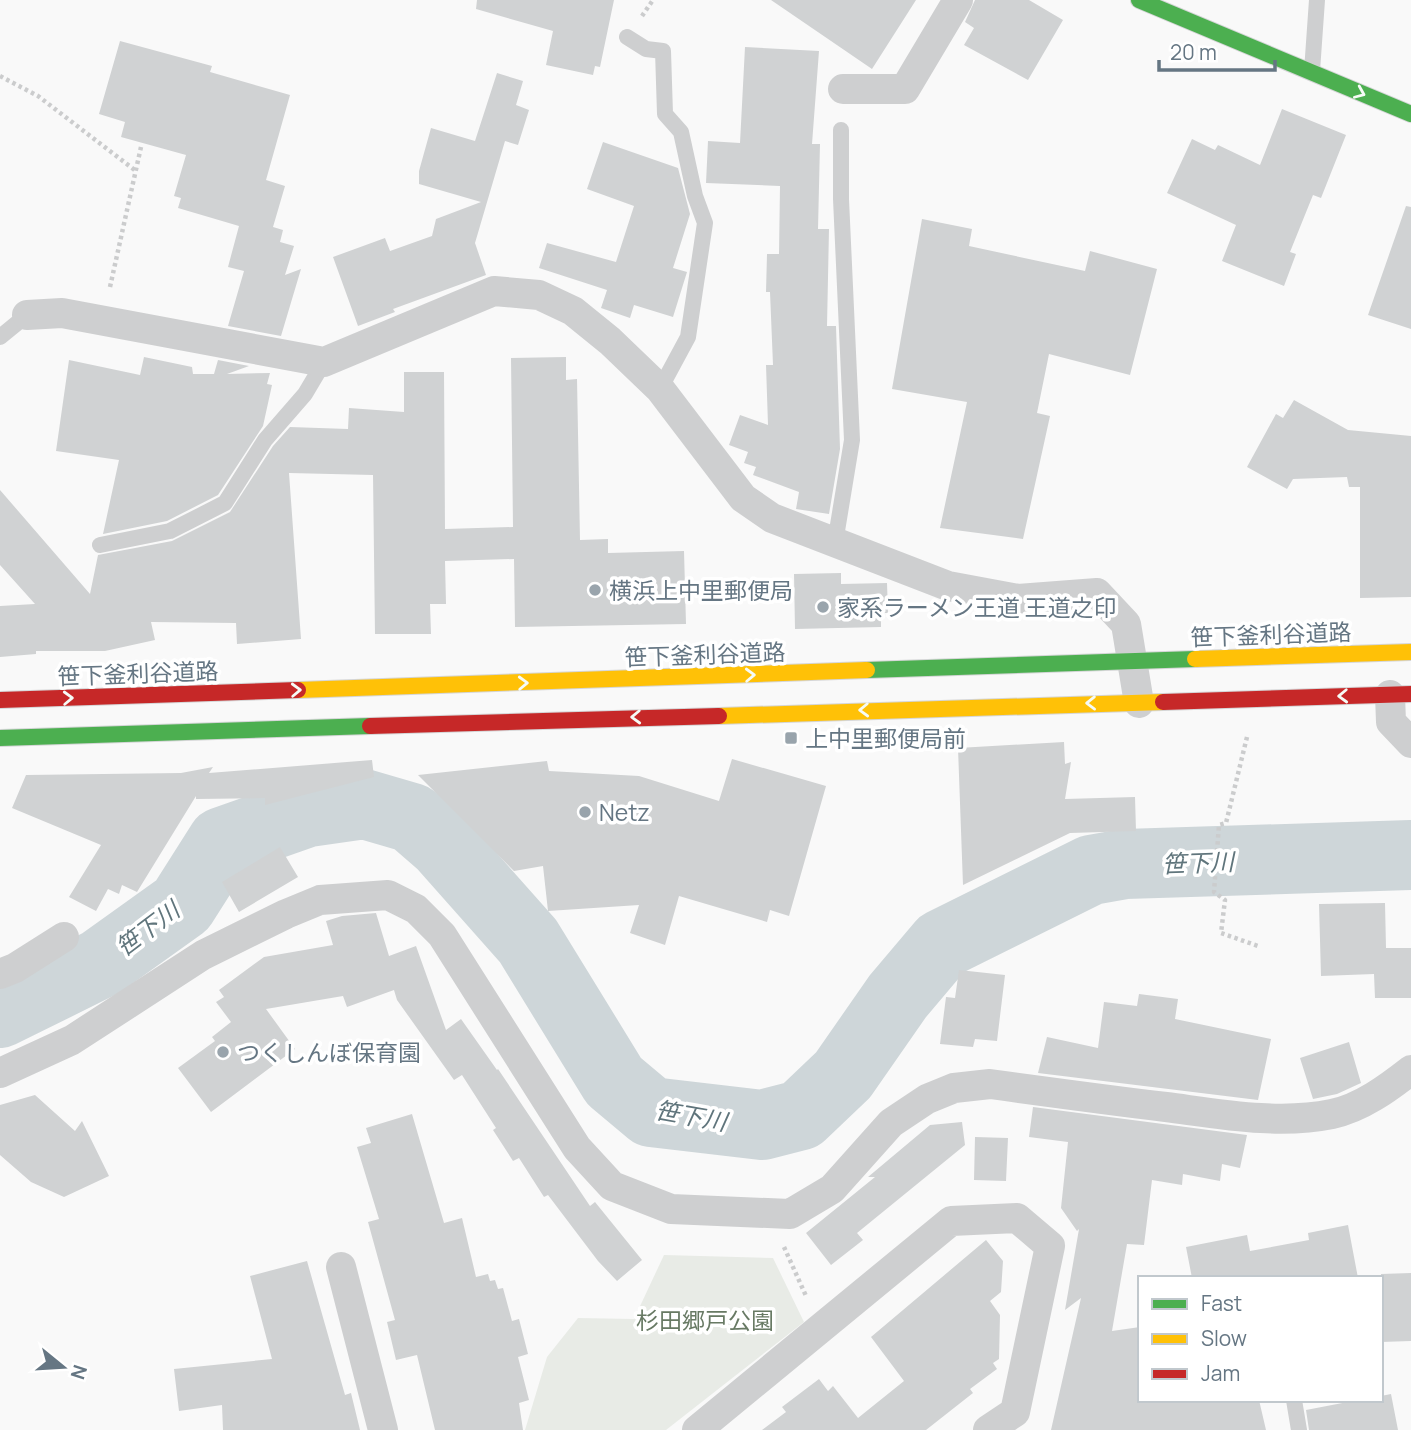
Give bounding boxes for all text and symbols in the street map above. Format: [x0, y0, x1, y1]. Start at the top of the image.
scale bar [1159, 28, 1274, 72]
text: 20 m [1170, 38, 1217, 66]
one-way arrow [1353, 85, 1366, 99]
place label: 横浜上中里郵便局 [609, 574, 793, 606]
marker: 横浜上中里郵便局 [587, 582, 603, 598]
place label: 家系ラーメン王道 王道之印 [837, 591, 1117, 623]
marker: 家系ラーメン王道 王道之印 [815, 599, 831, 615]
street label: 笹下釜利谷道路 [1190, 615, 1352, 653]
street label: 笹下釜利谷道路 [624, 635, 786, 673]
street label: 笹下釜利谷道路 [57, 654, 219, 692]
one-way arrow [745, 667, 756, 682]
one-way arrow [518, 675, 529, 690]
one-way arrow [290, 683, 301, 698]
one-way arrow [1337, 688, 1348, 704]
one-way arrow [63, 690, 74, 705]
one-way arrow [1085, 695, 1096, 711]
one-way arrow [858, 702, 868, 718]
one-way arrow [630, 710, 641, 725]
place label: 上中里郵便局前 [805, 722, 966, 754]
marker: 上中里郵便局前 [783, 730, 799, 746]
place label: Netz [599, 796, 650, 828]
marker: Netz [577, 804, 593, 820]
water label: 笹下川 [1161, 844, 1238, 880]
water label: 笹下川 [108, 891, 188, 963]
place label: つくしんぼ保育園 [237, 1036, 421, 1068]
marker: つくしんぼ保育園 [215, 1044, 231, 1060]
water label: 笹下川 [653, 1092, 732, 1138]
legend [1138, 1276, 1383, 1402]
text: Fast [1201, 1289, 1242, 1317]
park label: 杉田郷戸公園 [636, 1304, 774, 1336]
text: Slow [1201, 1324, 1247, 1352]
north arrow [28, 1332, 98, 1402]
text: Jam [1201, 1359, 1240, 1387]
text: N [65, 1362, 94, 1383]

